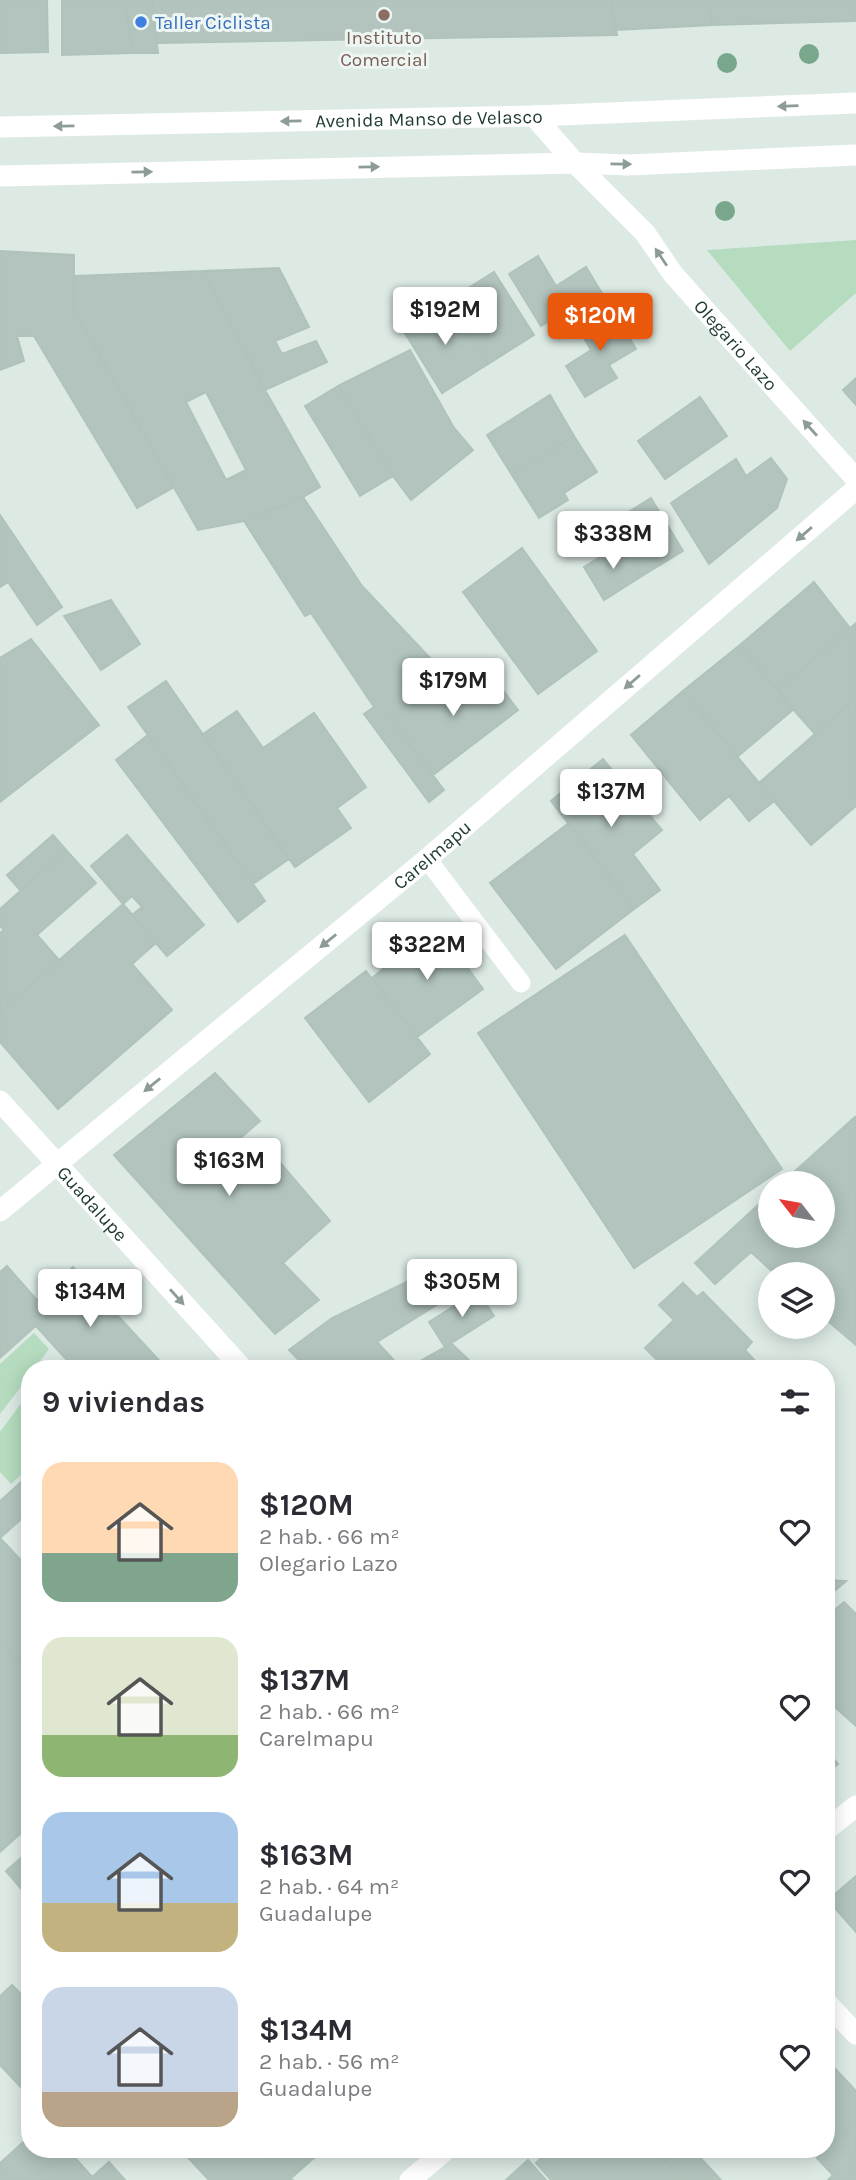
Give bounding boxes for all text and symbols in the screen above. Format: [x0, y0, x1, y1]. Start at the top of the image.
marker: Instituto Comercial [376, 7, 392, 23]
place label: Taller Ciclista [155, 12, 271, 34]
marker: Taller Ciclista [133, 14, 149, 30]
place label: Instituto Comercial [340, 27, 428, 71]
one-way arrow [777, 100, 799, 111]
street label: Avenida Manso de Velasco [315, 106, 543, 133]
one-way arrow [280, 115, 302, 127]
one-way arrow [52, 120, 74, 131]
one-way arrow [610, 158, 632, 170]
one-way arrow [358, 162, 380, 173]
one-way arrow [131, 166, 153, 178]
one-way arrow [654, 248, 668, 266]
pin: $192M [396, 288, 494, 347]
pin: $120M [551, 294, 649, 353]
street label: Olegario Lazo [689, 295, 782, 396]
text: $192M [409, 296, 481, 323]
text: $120M [564, 302, 636, 329]
one-way arrow [802, 419, 818, 437]
pin: $338M [564, 512, 662, 571]
text: $338M [573, 520, 653, 547]
one-way arrow [796, 526, 813, 541]
pin: $179M [404, 658, 502, 718]
text: $179M [418, 667, 488, 694]
one-way arrow [623, 674, 641, 690]
pin: $137M [562, 770, 660, 829]
text: $137M [576, 778, 646, 805]
street label: Carelmapu [389, 816, 476, 894]
pin: $322M [378, 922, 476, 982]
text: $322M [388, 931, 466, 958]
one-way arrow [319, 933, 337, 948]
one-way arrow [144, 1077, 161, 1092]
pin: $163M [180, 1138, 278, 1198]
text: $163M [193, 1147, 265, 1174]
street label: Guadalupe [52, 1162, 132, 1246]
north arrow [758, 1171, 835, 1248]
map controls [758, 1171, 835, 1339]
pin: $305M [413, 1260, 511, 1319]
button: layers [758, 1262, 835, 1339]
text: $305M [423, 1268, 501, 1295]
pin: $134M [41, 1270, 139, 1329]
text: $134M [54, 1278, 126, 1305]
one-way arrow [169, 1288, 185, 1306]
icon: filters [776, 1383, 814, 1421]
text: 9 viviendas [42, 1384, 205, 1420]
text: $120M [259, 1487, 354, 1523]
icon: home [98, 1490, 182, 1574]
icon: heart [776, 1513, 814, 1551]
text: 2 hab. · 66 m² [259, 1523, 400, 1550]
text: Olegario Lazo [259, 1550, 398, 1577]
text: $137M [259, 1662, 350, 1698]
icon: home [98, 1665, 182, 1749]
icon: heart [776, 1688, 814, 1726]
text: 2 hab. · 66 m² [259, 1698, 400, 1725]
text: Carelmapu [259, 1725, 374, 1752]
text: $163M [259, 1837, 353, 1873]
icon: home [98, 1840, 182, 1924]
icon: heart [776, 1863, 814, 1901]
text: 2 hab. · 64 m² [259, 1873, 399, 1900]
text: Guadalupe [259, 1900, 372, 1927]
text: $134M [259, 2012, 353, 2048]
icon: home [98, 2015, 182, 2099]
icon: heart [776, 2038, 814, 2076]
text: 2 hab. · 56 m² [259, 2048, 399, 2075]
text: Guadalupe [259, 2075, 372, 2102]

